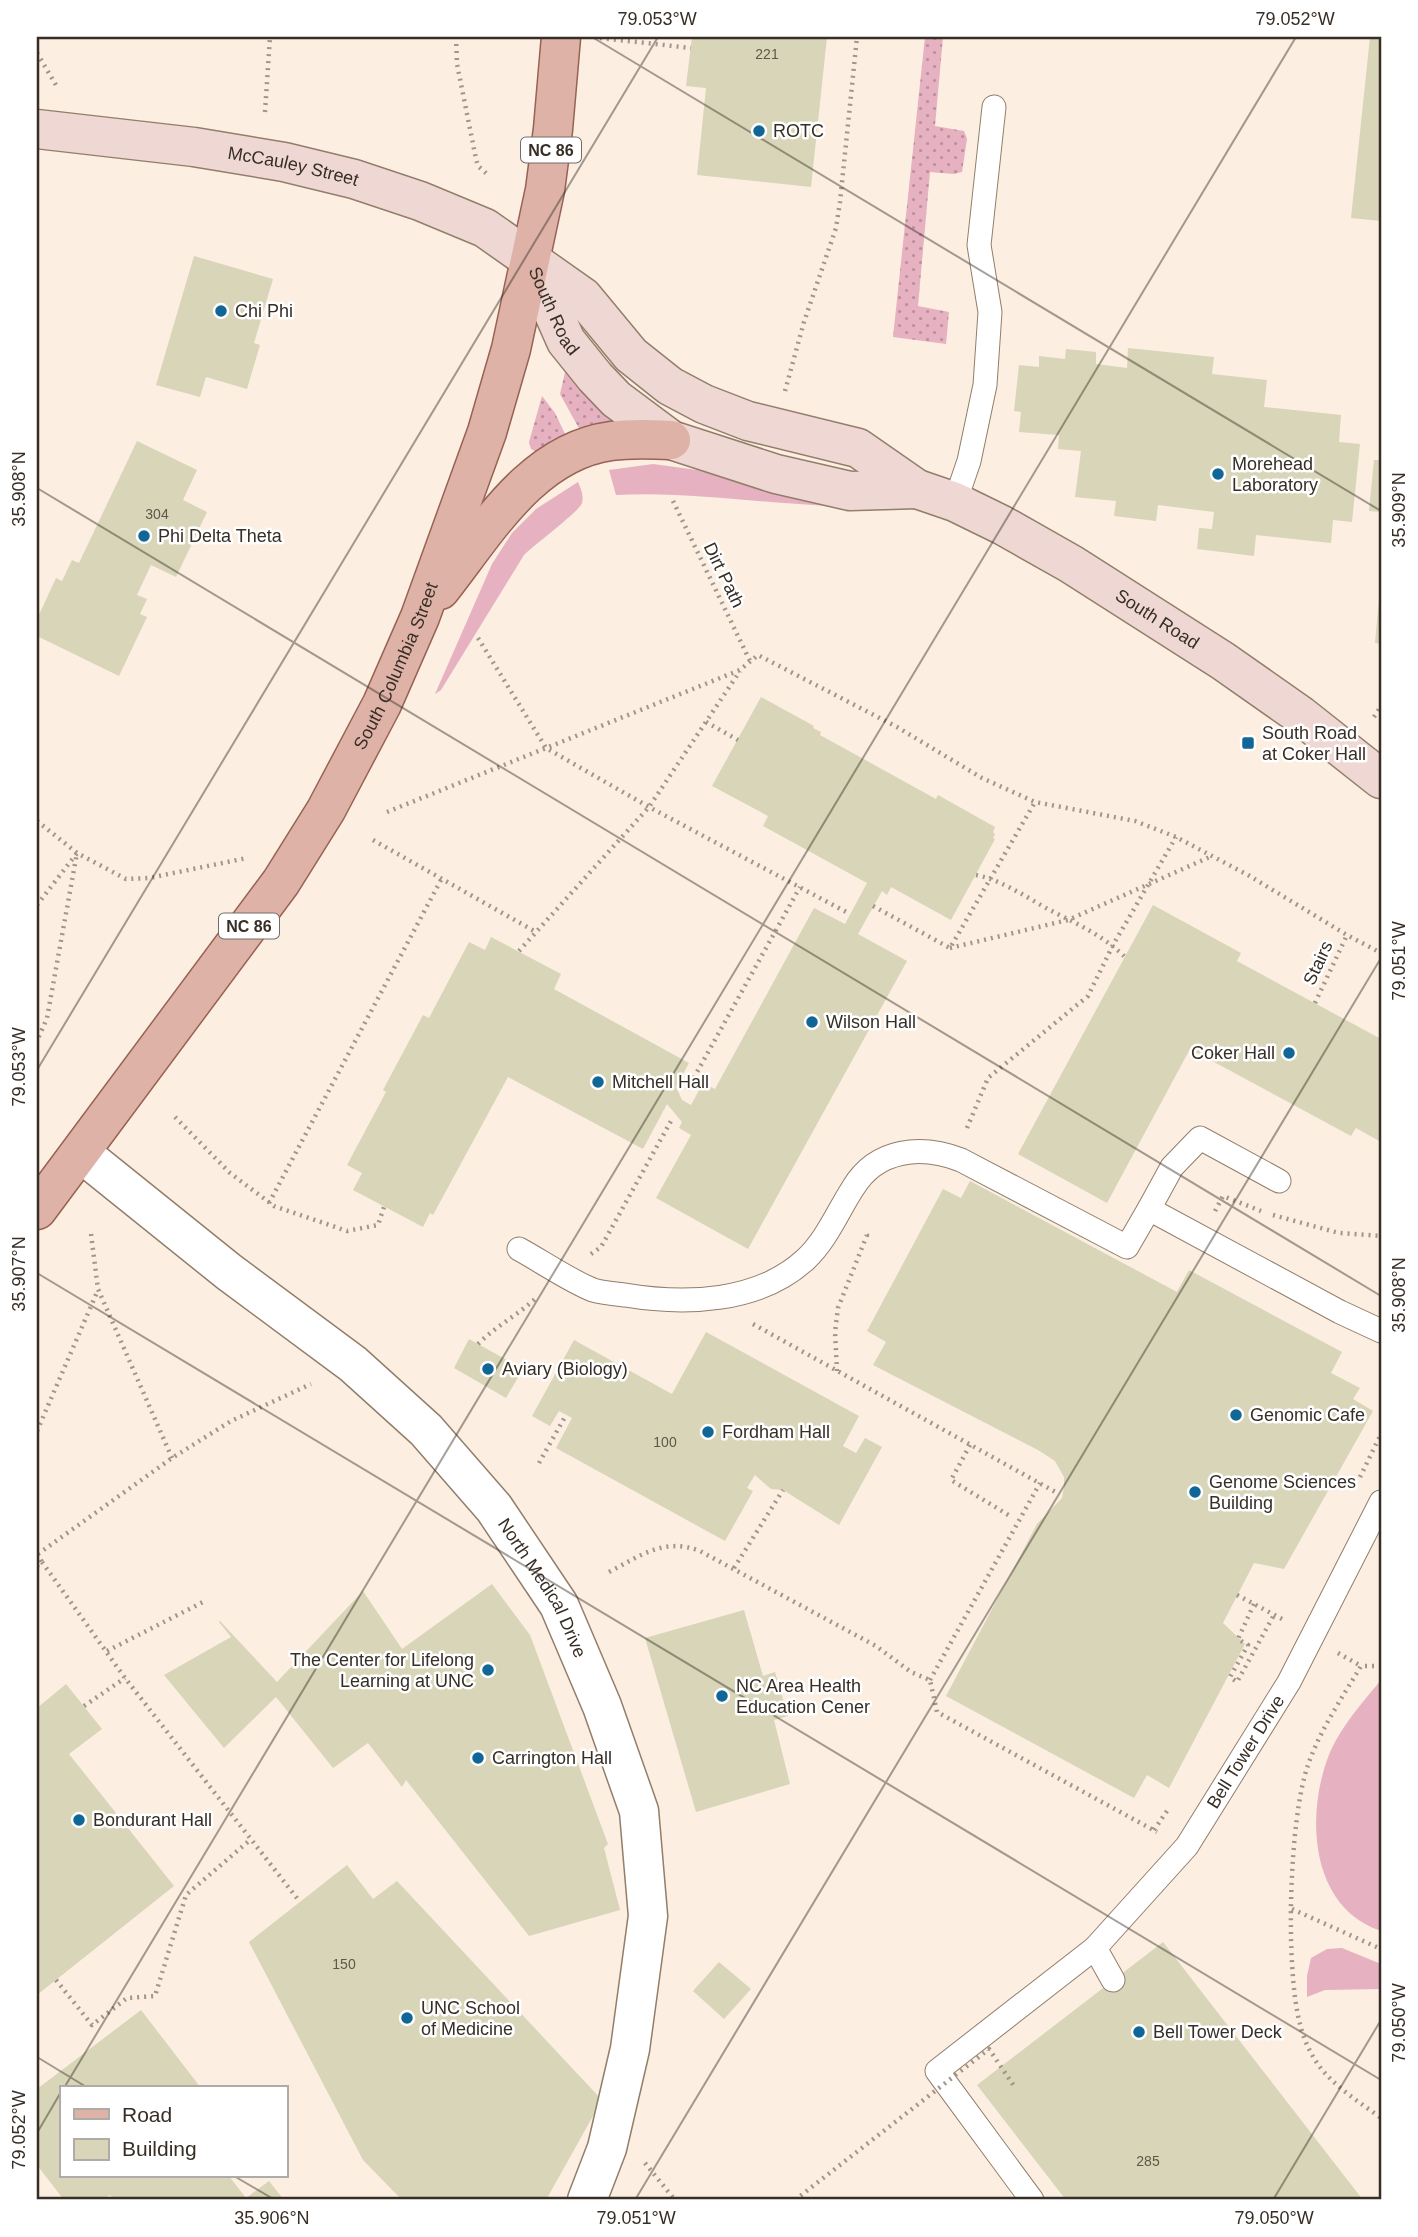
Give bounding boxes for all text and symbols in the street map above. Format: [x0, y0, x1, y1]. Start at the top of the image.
text: 79.053°W [617, 9, 697, 29]
text: 79.052°W [1255, 9, 1335, 29]
house number: 221 [755, 46, 779, 62]
place label: ROTC [773, 121, 824, 141]
marker: ROTC [751, 123, 767, 139]
road number: NC 86 [521, 138, 581, 162]
street label: McCauley Street [226, 143, 361, 190]
street label: South Road [524, 264, 583, 359]
place label: Chi Phi [235, 301, 293, 321]
marker: Chi Phi [213, 303, 229, 319]
text: 35.908°N [9, 451, 29, 527]
place label: Morehead Laboratory [1232, 454, 1318, 495]
marker: Morehead Laboratory [1210, 466, 1226, 482]
text: 35.909°N [1389, 472, 1409, 548]
house number: 304 [145, 506, 169, 522]
place label: Phi Delta Theta [158, 526, 283, 546]
marker: Phi Delta Theta [136, 528, 152, 544]
street label: Dirt Path [700, 539, 748, 611]
street label: South Columbia Street [350, 580, 442, 753]
street label: South Road [1112, 585, 1203, 653]
place label: South Road at Coker Hall [1262, 723, 1366, 764]
marker: South Road at Coker Hall [1240, 735, 1256, 751]
road number: NC 86 [219, 914, 279, 938]
text: 79.051°W [1389, 921, 1409, 1001]
street label: Stairs [1299, 938, 1337, 988]
place label: Wilson Hall [826, 1012, 916, 1032]
marker: Wilson Hall [804, 1014, 820, 1030]
text: 79.053°W [9, 1027, 29, 1107]
place label: Coker Hall [1191, 1043, 1275, 1063]
marker: Coker Hall [1281, 1045, 1297, 1061]
place label: Mitchell Hall [612, 1072, 709, 1092]
marker: Mitchell Hall [590, 1074, 606, 1090]
text: 35.907°N [9, 1236, 29, 1312]
text: 35.908°N [1389, 1257, 1409, 1333]
place label: Aviary (Biology) [502, 1359, 628, 1379]
marker: Aviary (Biology) [480, 1361, 496, 1377]
place label: Genomic Cafe [1250, 1405, 1365, 1425]
marker: Genomic Cafe [1228, 1407, 1244, 1423]
place label: Fordham Hall [722, 1422, 830, 1442]
marker: Fordham Hall [700, 1424, 716, 1440]
house number: 100 [653, 1434, 677, 1450]
place label: Genome Sciences Building [1209, 1472, 1356, 1513]
marker: Genome Sciences Building [1187, 1484, 1203, 1500]
street label: North Medical Drive [494, 1515, 590, 1661]
place label: The Center for Lifelong Learning at UNC [290, 1650, 474, 1691]
marker: The Center for Lifelong Learning at UNC [480, 1662, 496, 1678]
place label: NC Area Health Education Cener [736, 1676, 870, 1717]
marker: NC Area Health Education Cener [714, 1688, 730, 1704]
street label: Bell Tower Drive [1203, 1691, 1288, 1812]
place label: Carrington Hall [492, 1748, 612, 1768]
marker: Carrington Hall [470, 1750, 486, 1766]
place label: Bondurant Hall [93, 1810, 212, 1830]
marker: Bondurant Hall [71, 1812, 87, 1828]
house number: 150 [332, 1956, 356, 1972]
text: 79.050°W [1389, 1983, 1409, 2063]
place label: UNC School of Medicine [421, 1998, 520, 2039]
marker: UNC School of Medicine [399, 2010, 415, 2026]
place label: Bell Tower Deck [1153, 2022, 1283, 2042]
marker: Bell Tower Deck [1131, 2024, 1147, 2040]
legend [60, 2086, 287, 2178]
text: 79.052°W [9, 2090, 29, 2170]
text: Road [122, 2103, 172, 2126]
text: Building [122, 2137, 197, 2160]
house number: 285 [1136, 2153, 1160, 2169]
text: 35.906°N [234, 2208, 310, 2228]
text: 79.051°W [596, 2208, 676, 2228]
text: 79.050°W [1234, 2208, 1314, 2228]

